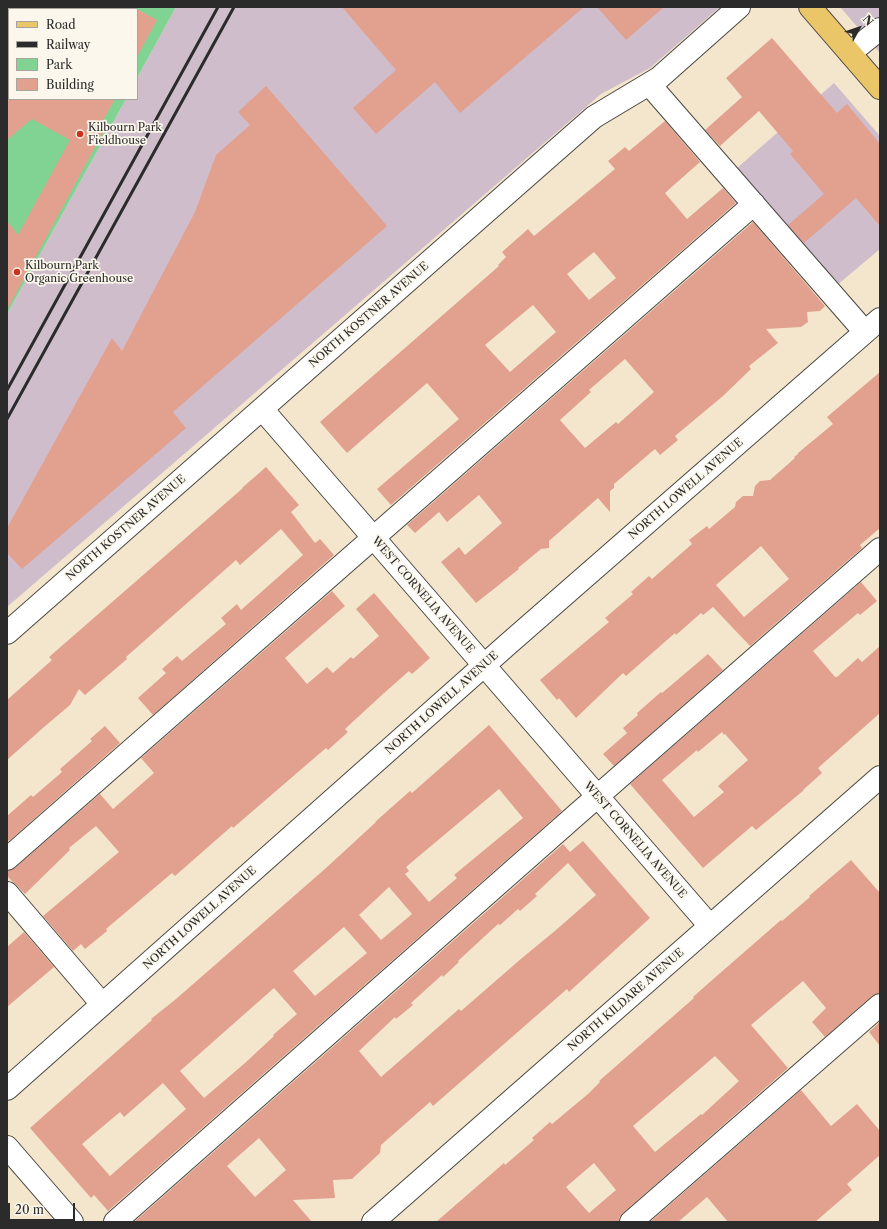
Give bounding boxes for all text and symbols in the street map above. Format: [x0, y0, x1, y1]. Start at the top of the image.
legend [8, 8, 138, 100]
north arrow [839, 8, 879, 48]
text: N [860, 12, 877, 28]
text: Road [46, 17, 76, 32]
text: Railway [46, 37, 91, 52]
text: Park [46, 57, 72, 72]
text: Building [46, 77, 94, 92]
place label: Kilbourn Park Fieldhouse [88, 121, 162, 147]
marker: Kilbourn Park Fieldhouse [75, 129, 85, 139]
place label: Kilbourn Park Organic Greenhouse [25, 259, 133, 285]
street label: NORTH KOSTNER AVENUE [307, 260, 431, 370]
marker: Kilbourn Park Organic Greenhouse [12, 267, 22, 277]
street label: NORTH LOWELL AVENUE [626, 436, 746, 542]
street label: NORTH KOSTNER AVENUE [64, 473, 188, 583]
street label: WEST CORNELIA AVENUE [369, 534, 477, 656]
street label: NORTH LOWELL AVENUE [383, 649, 501, 757]
street label: WEST CORNELIA AVENUE [581, 779, 689, 901]
street label: NORTH LOWELL AVENUE [141, 864, 259, 972]
street label: NORTH KILDARE AVENUE [565, 946, 687, 1054]
scale bar [10, 1195, 77, 1221]
text: 20 m [15, 1202, 44, 1217]

